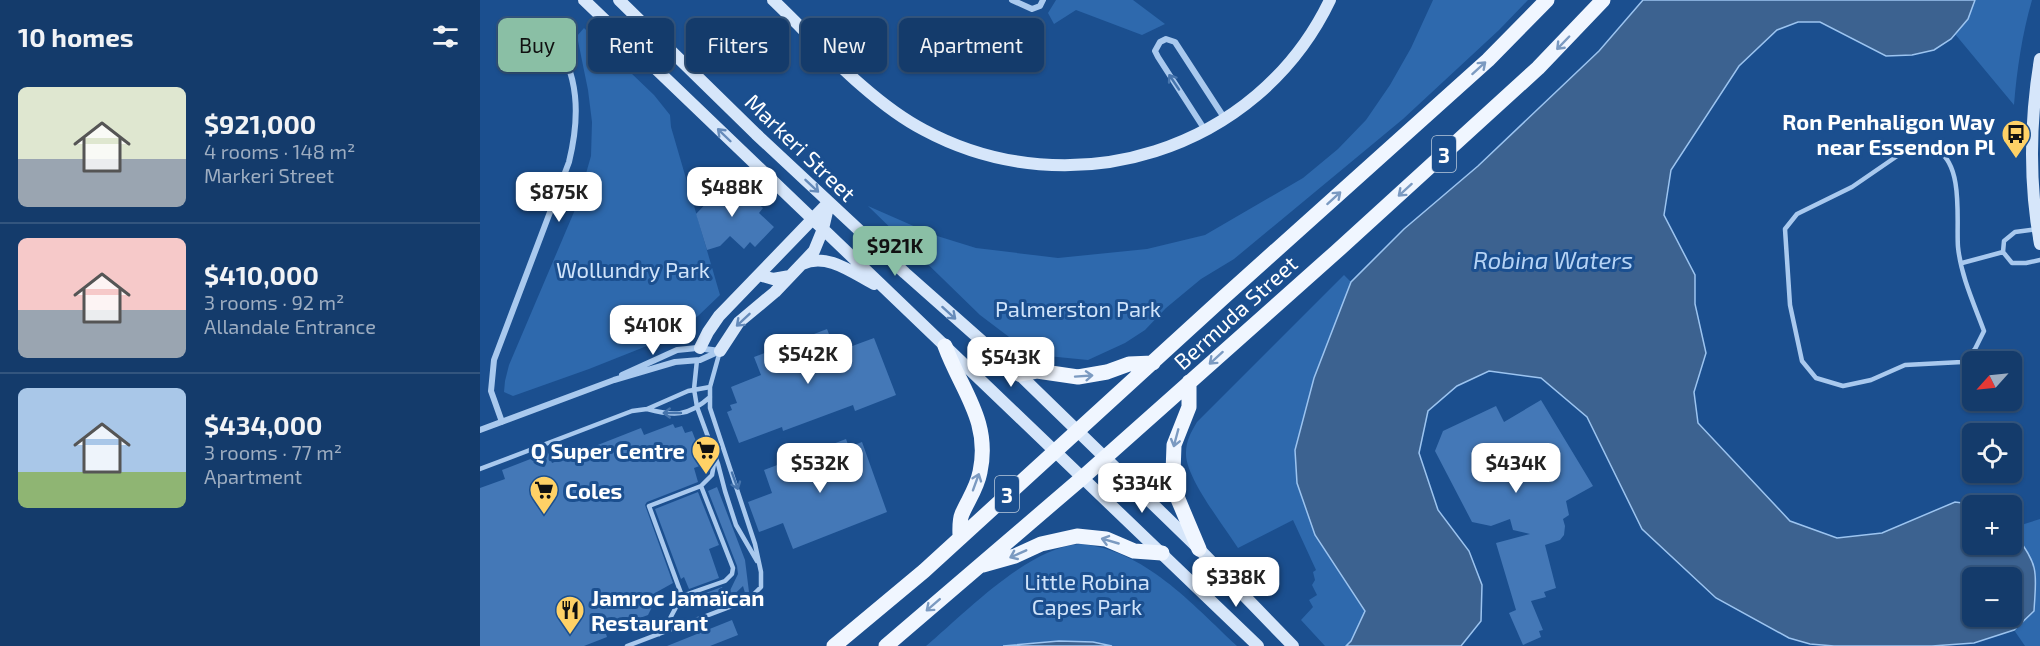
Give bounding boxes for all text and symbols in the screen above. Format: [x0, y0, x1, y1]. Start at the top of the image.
chip: Buy [498, 18, 576, 72]
chip: Rent [588, 18, 674, 72]
chip: Filters [686, 18, 789, 72]
chip: New [801, 18, 887, 72]
chip: Apartment [899, 18, 1044, 72]
icon: filters [429, 20, 462, 53]
text: 10 homes [18, 21, 134, 52]
one-way arrow [1556, 35, 1570, 50]
one-way arrow [1471, 61, 1486, 75]
one-way arrow [1168, 74, 1180, 90]
street label: Markeri Street [740, 88, 862, 206]
text: $921,000 [204, 108, 316, 139]
place label: Ron Penhaligon Way near Essendon Pl [1782, 108, 1996, 159]
icon: home [66, 111, 138, 183]
bus stop icon: Ron Penhaligon Way near Essendon Pl [2000, 118, 2032, 160]
one-way arrow [717, 128, 732, 142]
road number: 3 [1432, 136, 1456, 172]
text: 4 rooms · 148 m² [204, 139, 355, 163]
text: Markeri Street [204, 163, 334, 187]
pin: $488K [690, 167, 774, 218]
pin: $875K [517, 172, 601, 223]
text: $488K [701, 174, 763, 198]
text: $875K [530, 179, 588, 203]
one-way arrow [805, 179, 820, 194]
one-way arrow [1398, 183, 1413, 197]
one-way arrow [1326, 191, 1341, 205]
pin: $921K [853, 226, 937, 277]
text: $921K [867, 233, 923, 257]
water label: Robina Waters [1473, 245, 1633, 274]
street label: Bermuda Street [1168, 250, 1302, 374]
park label: Wollundry Park [556, 256, 710, 282]
text: $410,000 [204, 259, 319, 290]
icon: home [66, 262, 138, 334]
text: 3 rooms · 92 m² [204, 290, 344, 314]
park label: Palmerston Park [995, 295, 1161, 321]
pin: $410K [611, 305, 695, 356]
one-way arrow [941, 306, 956, 320]
text: $410K [624, 312, 682, 336]
one-way arrow [735, 313, 750, 327]
text: Allandale Entrance [204, 314, 376, 338]
pin: $542K [766, 334, 850, 385]
pin: $543K [969, 337, 1053, 388]
text: $542K [778, 341, 838, 365]
text: $543K [981, 344, 1041, 368]
one-way arrow [1209, 351, 1224, 365]
north arrow [1962, 351, 2022, 411]
map controls [1962, 351, 2022, 627]
one-way arrow [1073, 370, 1093, 381]
one-way arrow [663, 407, 682, 419]
text: $434,000 [204, 409, 322, 440]
icon: home [66, 412, 138, 484]
button: locate [1962, 423, 2022, 483]
one-way arrow [1170, 429, 1182, 448]
supermarket icon: Q Super Centre [690, 434, 722, 476]
place label: Q Super Centre [531, 437, 685, 464]
text: 3 rooms · 77 m² [204, 440, 342, 464]
pin: $532K [778, 443, 862, 494]
pin: $434K [1474, 443, 1558, 494]
text: $532K [791, 450, 849, 474]
text: $434K [1485, 450, 1547, 474]
pin: $334K [1100, 463, 1184, 514]
text: Apartment [204, 464, 302, 488]
text: $334K [1112, 470, 1172, 494]
one-way arrow [731, 471, 742, 490]
one-way arrow [972, 473, 983, 492]
supermarket icon: Coles [528, 474, 560, 516]
road number: 3 [995, 476, 1019, 512]
place label: Coles [565, 477, 622, 503]
button: + [1962, 495, 2022, 555]
one-way arrow [1101, 535, 1120, 546]
one-way arrow [1009, 549, 1027, 560]
pin: $338K [1194, 557, 1278, 608]
text: $338K [1206, 564, 1266, 588]
button: − [1962, 567, 2022, 627]
park label: Little Robina Capes Park [1024, 568, 1150, 619]
place label: Jamroc Jamaïcan Restaurant [591, 584, 765, 635]
restaurant icon: Jamroc Jamaïcan Restaurant [554, 594, 586, 636]
one-way arrow [926, 598, 941, 612]

